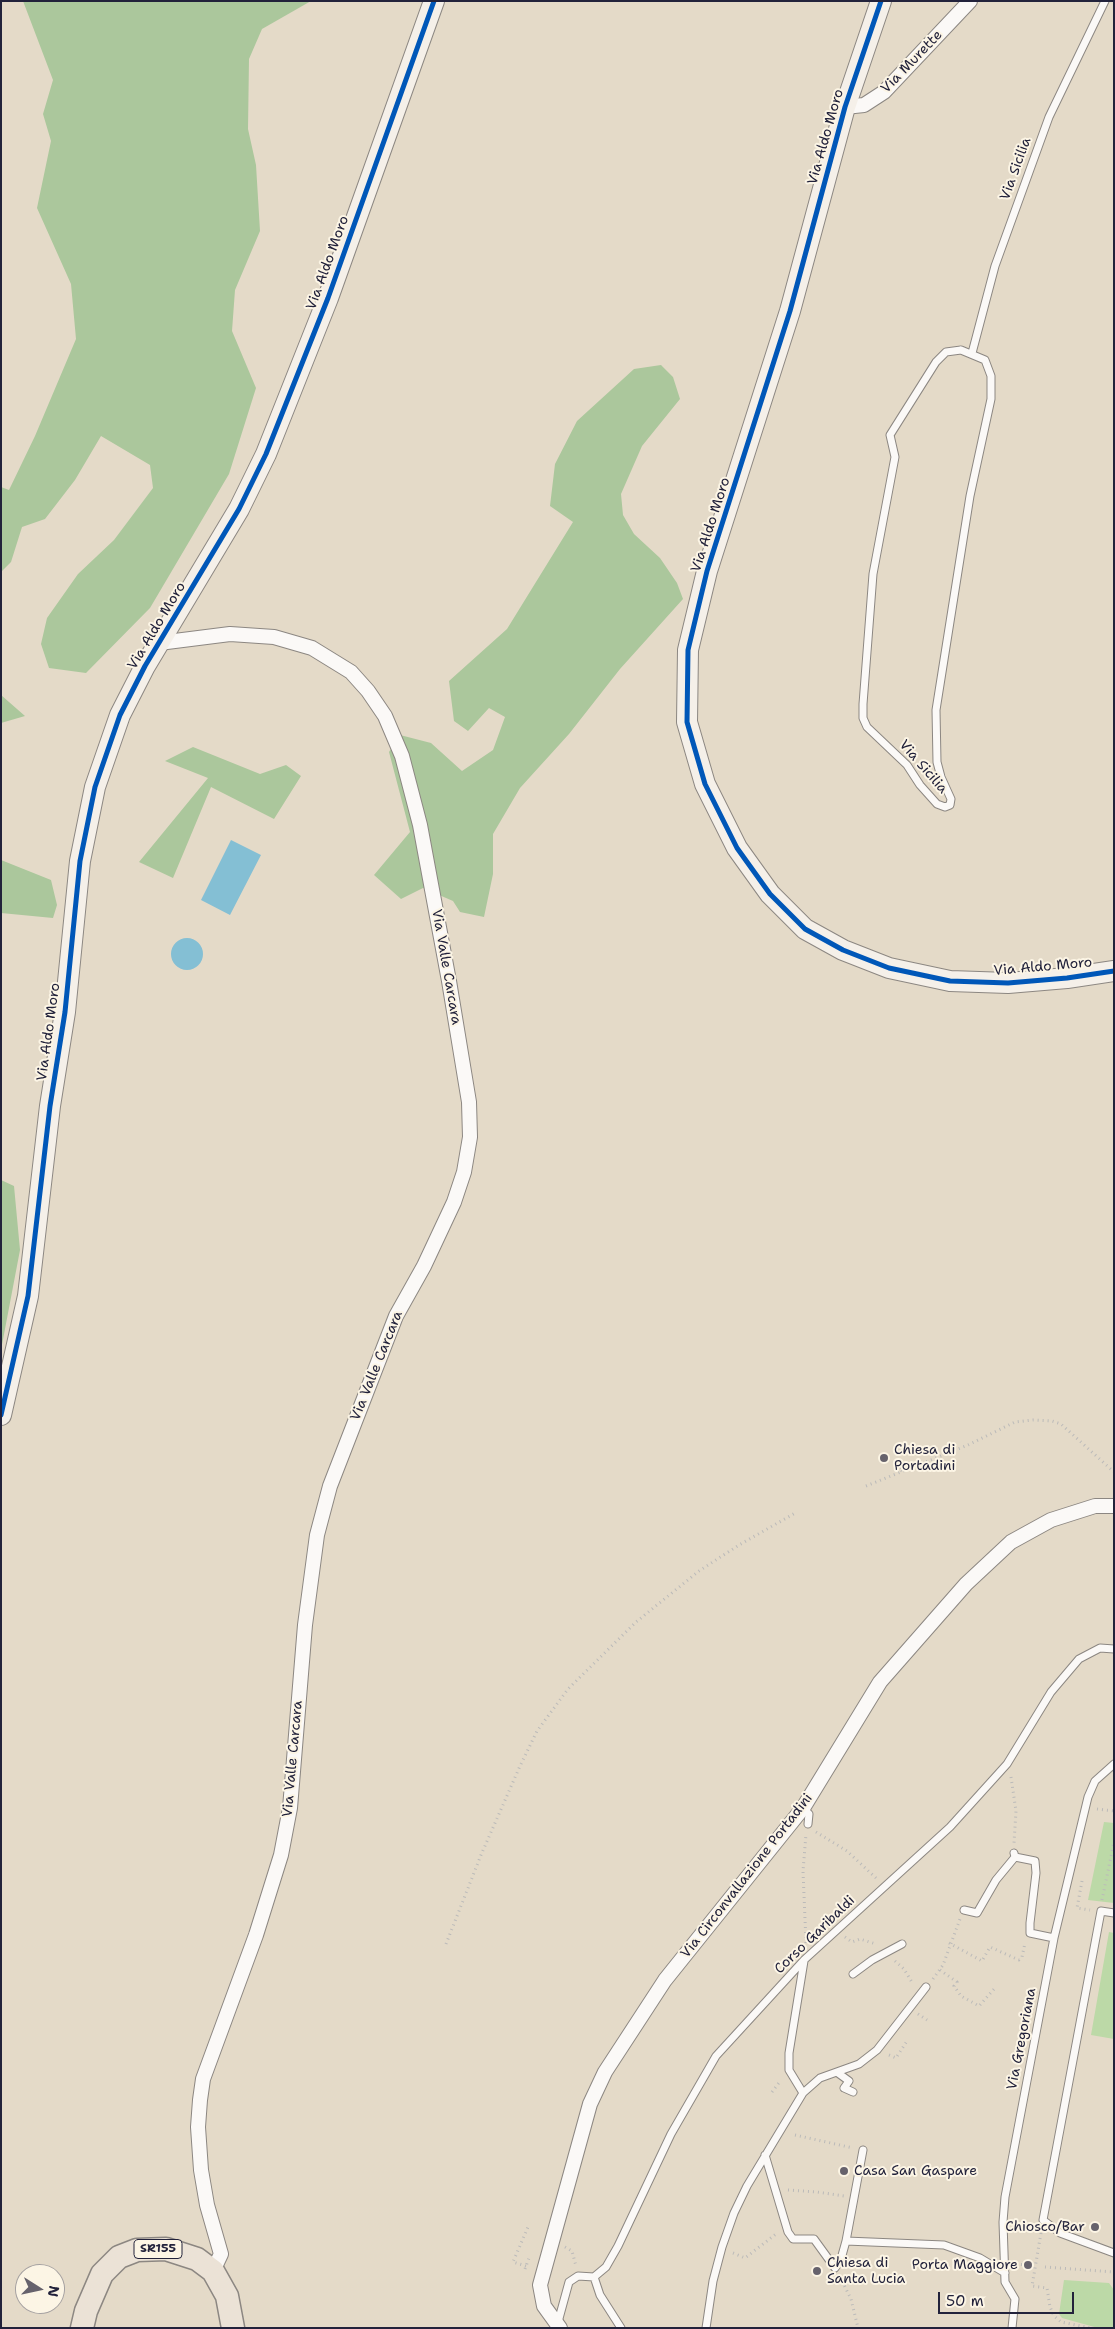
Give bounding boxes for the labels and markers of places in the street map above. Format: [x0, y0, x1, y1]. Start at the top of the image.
place label: Chiesa di Portadini [894, 1442, 955, 1474]
marker: Chiesa di Portadini [878, 1452, 890, 1464]
place label: Casa San Gaspare [854, 2163, 977, 2179]
marker: Casa San Gaspare [838, 2165, 850, 2177]
place label: Chiosco/Bar [1005, 2219, 1085, 2235]
marker: Chiosco/Bar [1089, 2221, 1101, 2233]
place label: Chiesa di Santa Lucia [827, 2255, 905, 2288]
place label: Porta Maggiore [912, 2257, 1018, 2273]
marker: Porta Maggiore [1022, 2259, 1034, 2271]
marker: Chiesa di Santa Lucia [811, 2265, 823, 2277]

